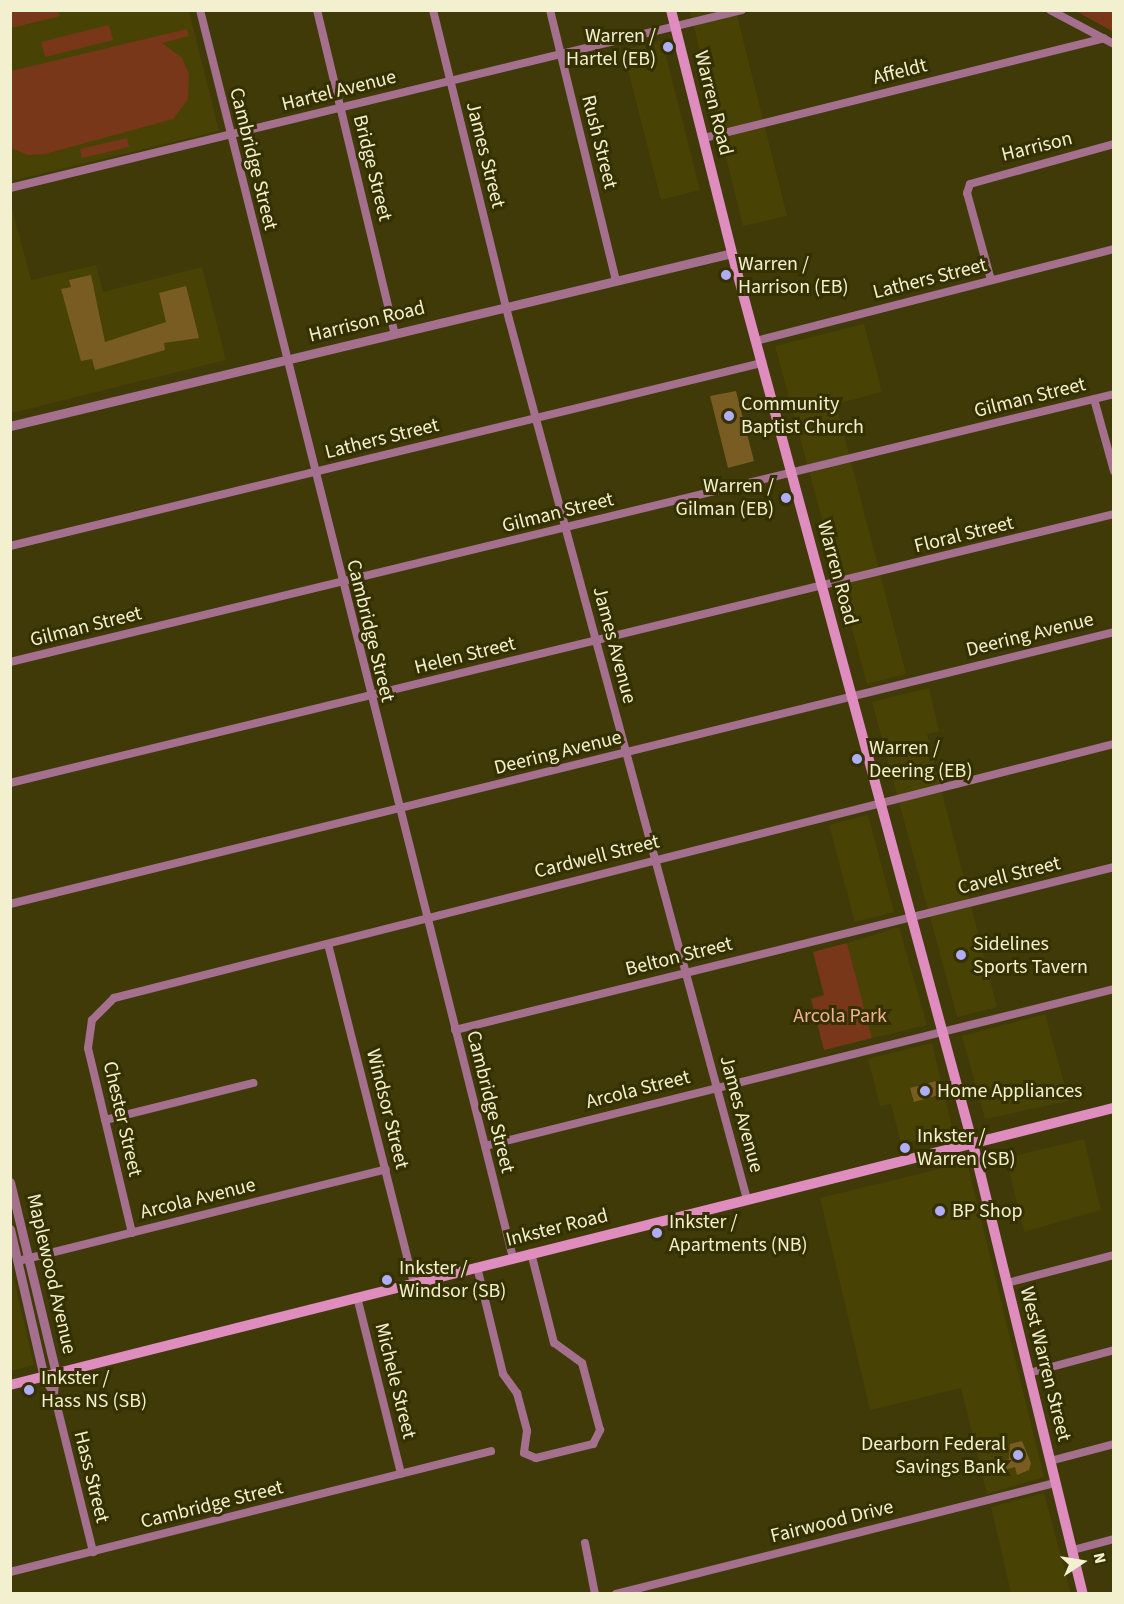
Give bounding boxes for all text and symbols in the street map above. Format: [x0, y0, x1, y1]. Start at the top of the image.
place label: Warren / Hartel (EB) [566, 24, 656, 71]
marker: Warren / Hartel (EB) [661, 40, 675, 54]
street label: Warren Road [688, 48, 738, 158]
street label: Affeldt [870, 54, 930, 90]
street label: Hartel Avenue [279, 65, 399, 117]
street label: Cambridge Street [224, 85, 282, 233]
street label: Rush Street [576, 93, 622, 191]
street label: James Street [460, 99, 510, 211]
street label: Bridge Street [347, 112, 397, 224]
street label: Harrison [999, 127, 1075, 167]
place label: Warren / Harrison (EB) [738, 252, 848, 299]
street label: Lathers Street [871, 253, 989, 305]
marker: Warren / Harrison (EB) [719, 268, 733, 282]
street label: Harrison Road [306, 296, 428, 348]
street label: Gilman Street [972, 373, 1088, 423]
place label: Community Baptist Church [741, 392, 864, 439]
marker: Community Baptist Church [722, 409, 736, 423]
street label: Lathers Street [323, 413, 441, 465]
place label: Warren / Gilman (EB) [676, 474, 774, 521]
street label: Gilman Street [500, 488, 616, 538]
marker: Warren / Gilman (EB) [779, 491, 793, 505]
street label: Floral Street [912, 511, 1016, 559]
street label: Warren Road [812, 518, 862, 628]
street label: Cambridge Street [341, 557, 399, 705]
street label: James Avenue [587, 584, 641, 706]
street label: Gilman Street [28, 602, 144, 652]
street label: Deering Avenue [964, 608, 1096, 662]
street label: Helen Street [412, 632, 518, 680]
street label: Deering Avenue [492, 726, 624, 780]
place label: Warren / Deering (EB) [869, 736, 972, 783]
marker: Warren / Deering (EB) [850, 752, 864, 766]
street label: Cardwell Street [532, 830, 662, 884]
street label: Cavell Street [955, 852, 1063, 900]
street label: Belton Street [623, 932, 735, 982]
place label: Sidelines Sports Tavern [973, 932, 1088, 979]
marker: Sidelines Sports Tavern [954, 948, 968, 962]
park label: Arcola Park [793, 1004, 887, 1028]
street label: Cambridge Street [461, 1028, 519, 1176]
street label: Windsor Street [360, 1046, 414, 1172]
street label: James Avenue [714, 1053, 768, 1175]
street label: Chester Street [97, 1059, 147, 1179]
street label: Arcola Street [583, 1065, 693, 1115]
place label: Home Appliances [937, 1079, 1082, 1103]
marker: Home Appliances [918, 1084, 932, 1098]
place label: Inkster / Warren (SB) [917, 1124, 1016, 1171]
marker: Inkster / Warren (SB) [898, 1141, 912, 1155]
street label: Arcola Avenue [138, 1173, 258, 1225]
street label: Maplewood Avenue [21, 1192, 81, 1356]
place label: BP Shop [952, 1199, 1023, 1223]
street label: Inkster Road [503, 1204, 611, 1252]
marker: BP Shop [933, 1204, 947, 1218]
place label: Inkster / Apartments (NB) [669, 1210, 808, 1257]
marker: Inkster / Apartments (NB) [650, 1226, 664, 1240]
place label: Inkster / Windsor (SB) [399, 1256, 506, 1303]
marker: Inkster / Windsor (SB) [380, 1273, 394, 1287]
street label: West Warren Street [1014, 1284, 1076, 1444]
street label: Michele Street [369, 1321, 421, 1441]
place label: Inkster / Hass NS (SB) [41, 1366, 147, 1413]
marker: Inkster / Hass NS (SB) [22, 1383, 36, 1397]
street label: Hass Street [68, 1428, 114, 1526]
place label: Dearborn Federal Savings Bank [861, 1432, 1006, 1479]
marker: Dearborn Federal Savings Bank [1011, 1448, 1025, 1462]
street label: Cambridge Street [138, 1476, 286, 1534]
street label: Fairwood Drive [768, 1495, 896, 1549]
north arrow [1052, 1532, 1112, 1592]
text: N [1088, 1551, 1111, 1566]

